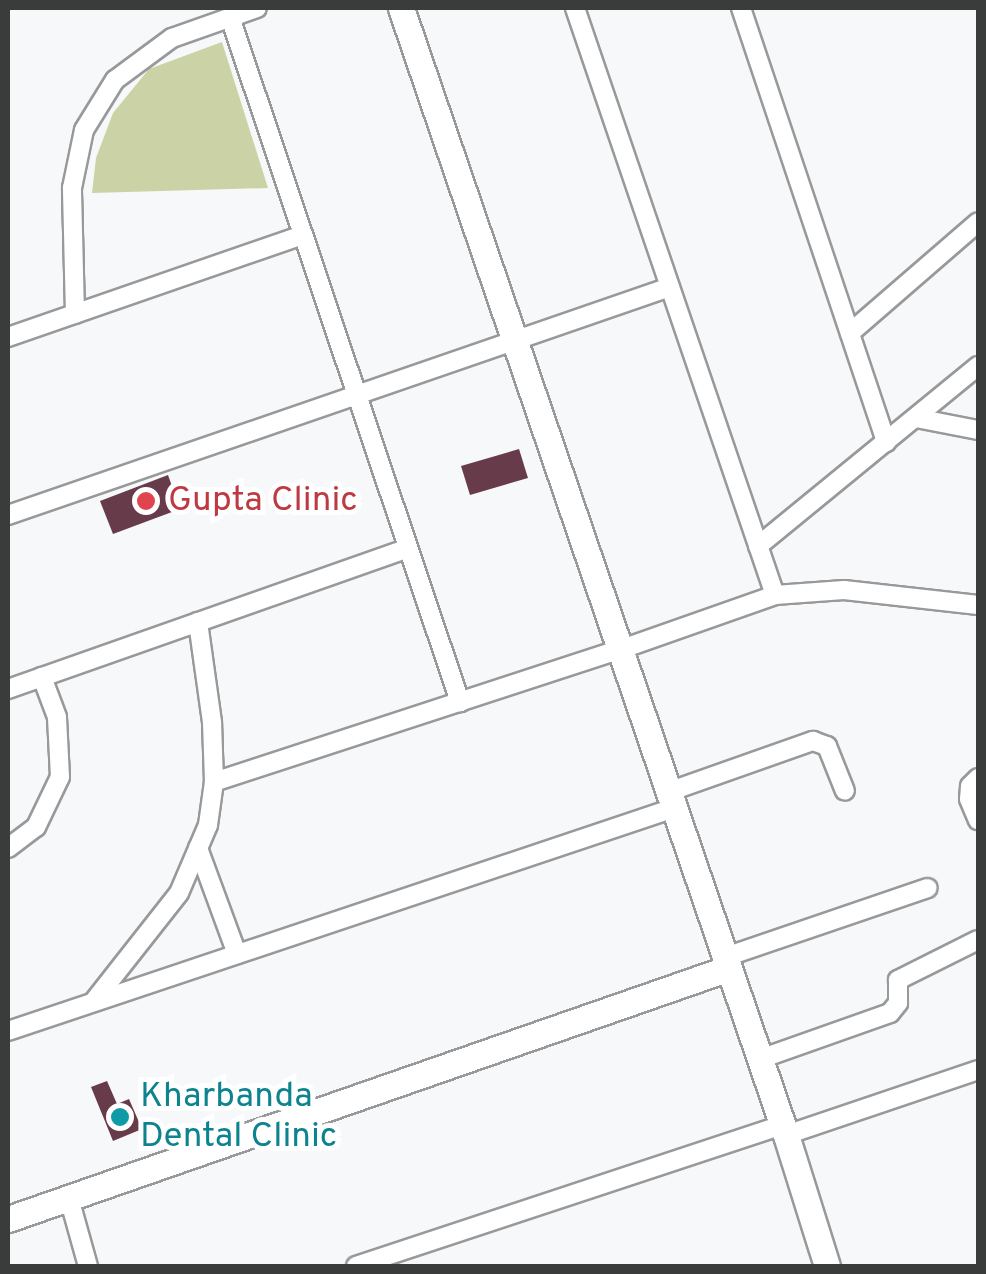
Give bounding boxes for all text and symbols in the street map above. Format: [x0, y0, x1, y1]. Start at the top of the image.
place label: Gupta Clinic [168, 480, 358, 522]
marker: Gupta Clinic [133, 488, 159, 514]
place label: Kharbanda Dental Clinic [140, 1076, 337, 1158]
marker: Kharbanda Dental Clinic [109, 1106, 131, 1128]

